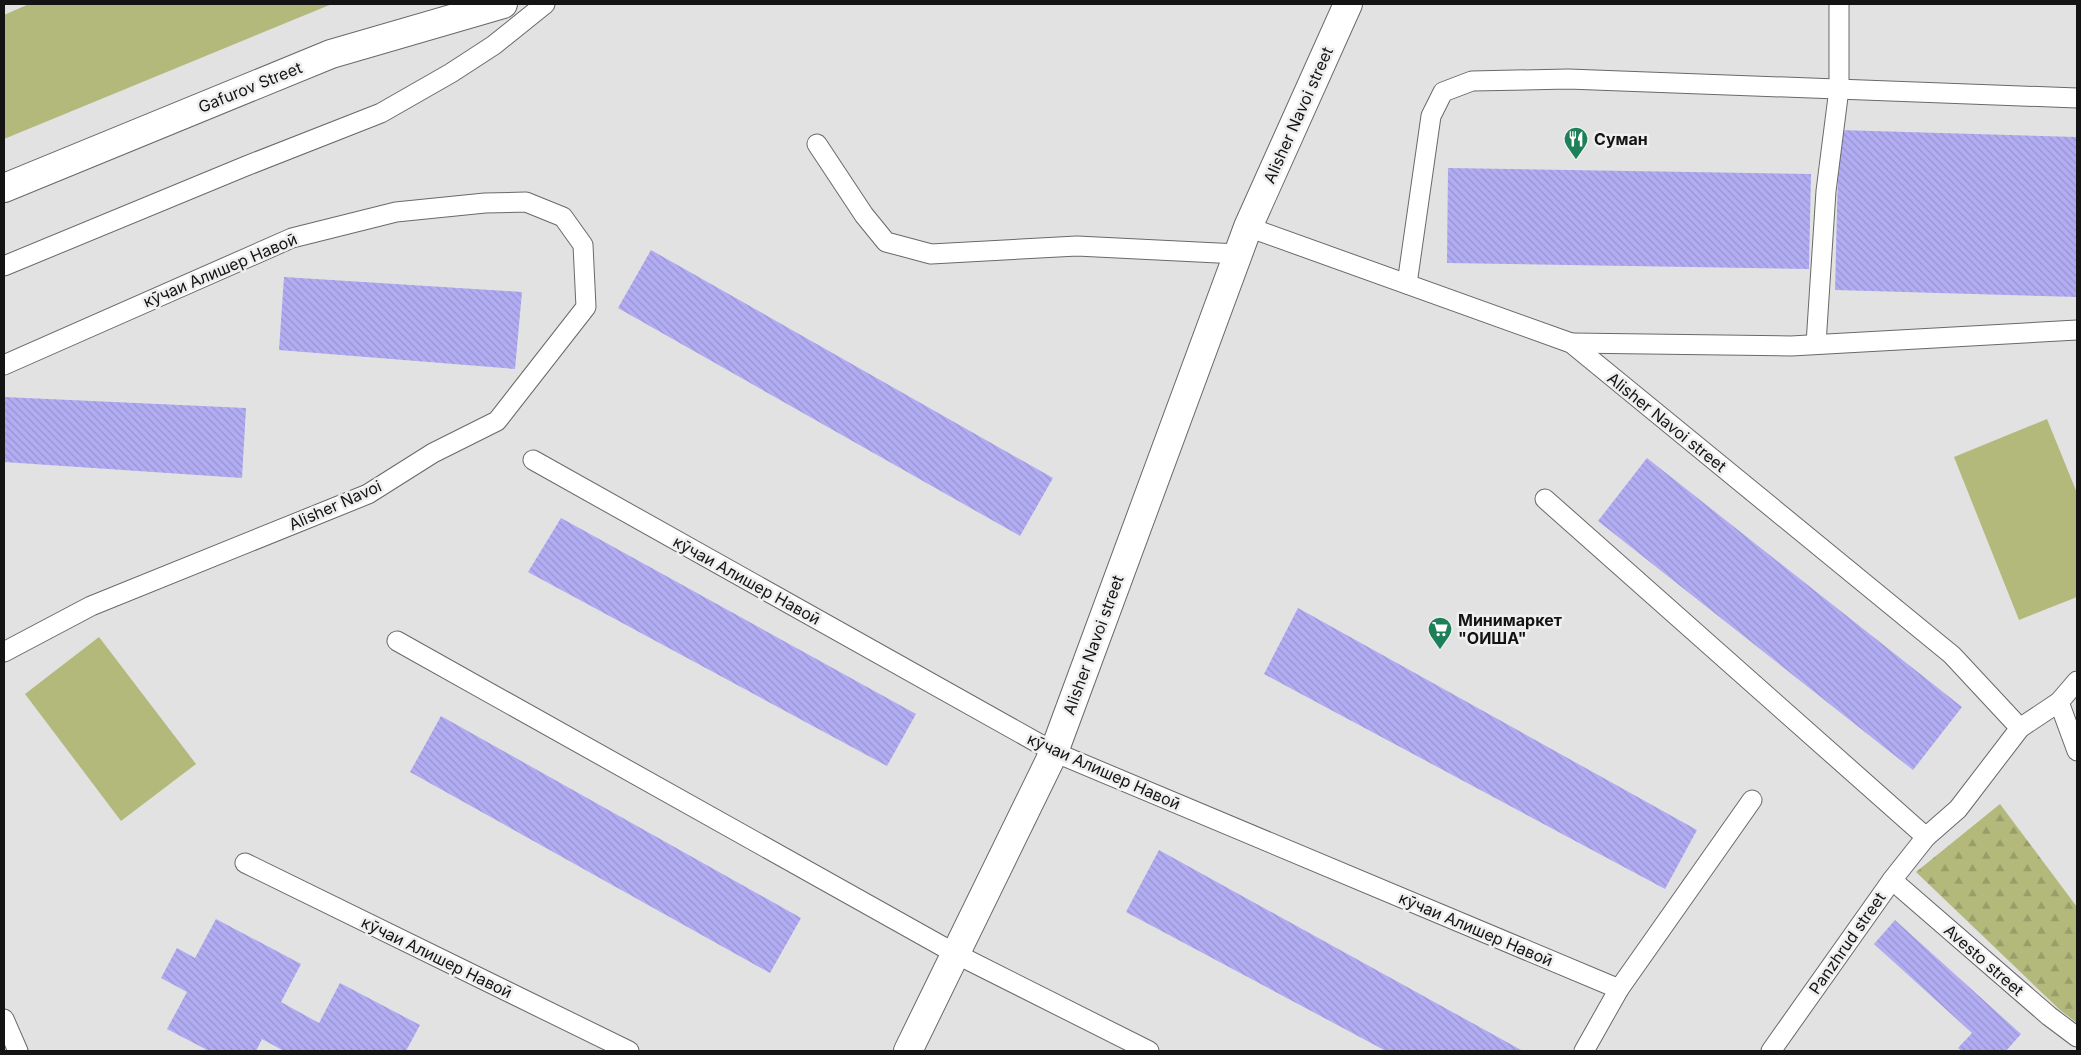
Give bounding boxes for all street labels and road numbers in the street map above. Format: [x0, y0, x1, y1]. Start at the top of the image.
street label: Alisher Navoi street [1259, 44, 1337, 186]
street label: Gafurov Street [195, 57, 305, 117]
street label: кӯчаи Алишер Навоӣ [140, 229, 300, 311]
street label: Alisher Navoi street [1603, 368, 1731, 476]
street label: Alisher Navoi [285, 476, 385, 534]
street label: кӯчаи Алишер Навоӣ [670, 531, 824, 629]
street label: Alisher Navoi street [1058, 572, 1128, 718]
street label: кӯчаи Алишер Навоӣ [1024, 728, 1184, 814]
street label: кӯчаи Алишер Навоӣ [1396, 888, 1556, 970]
street label: Panzhrud street [1804, 888, 1890, 998]
street label: кӯчаи Алишер Навоӣ [358, 912, 516, 1002]
street label: Avesto street [1940, 920, 2028, 1000]

